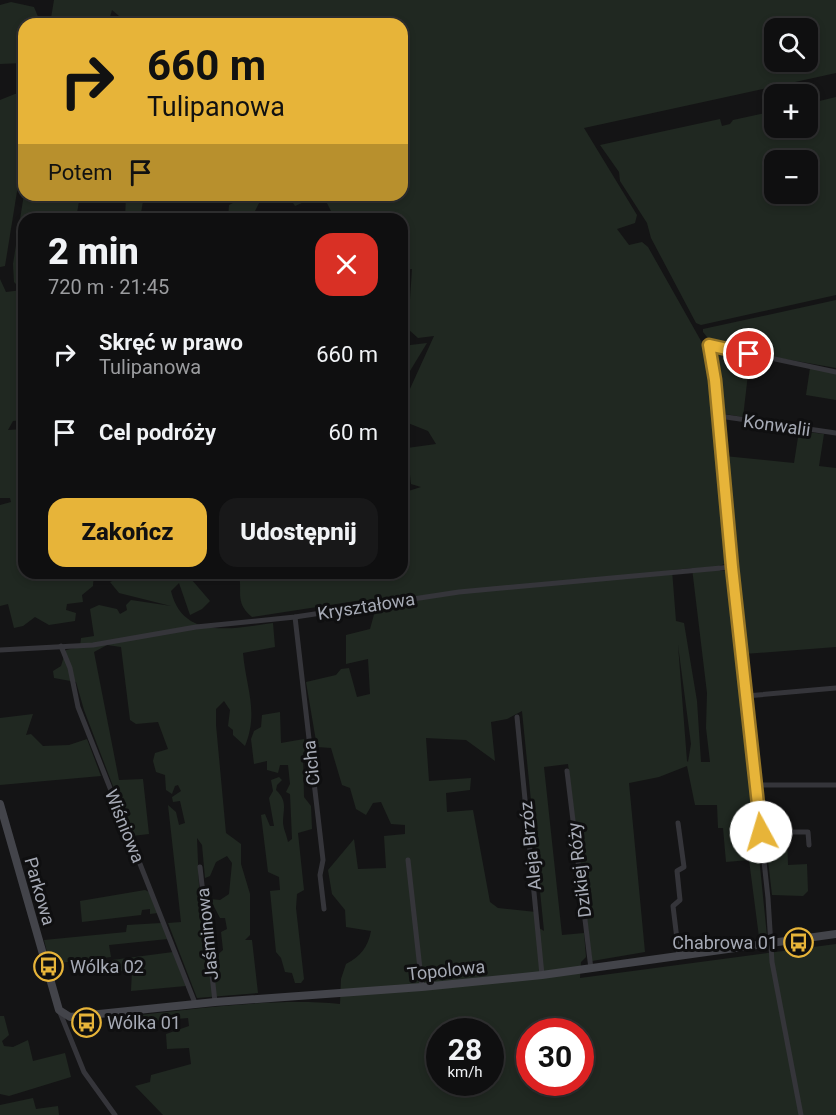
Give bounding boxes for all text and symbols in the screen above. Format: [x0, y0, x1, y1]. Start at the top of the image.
map controls [764, 18, 818, 204]
button: search [764, 18, 818, 72]
text: 660 m [147, 41, 266, 90]
icon: right [48, 42, 126, 120]
button: + [764, 84, 818, 138]
text: Tulipanowa [147, 91, 285, 123]
button: − [764, 150, 818, 204]
icon: arrive [124, 156, 157, 189]
text: Potem [48, 160, 112, 185]
text: 2 min [48, 231, 139, 273]
button: close [315, 233, 378, 296]
text: 720 m · 21:45 [48, 275, 169, 299]
pin [723, 328, 774, 379]
text: Skręć w prawo [99, 330, 243, 355]
icon: arrive [732, 337, 765, 370]
icon: right [48, 338, 81, 371]
text: 660 m [316, 342, 378, 367]
text: Tulipanowa [99, 355, 201, 379]
street label: Konwalii [742, 410, 812, 440]
icon: arrive [48, 416, 81, 449]
text: Cel podróży [99, 420, 216, 445]
text: 60 m [329, 420, 378, 445]
button: Zakończ [48, 498, 207, 567]
button: Udostępnij [219, 498, 378, 567]
street label: Kryształowa [316, 588, 416, 624]
street label: Cicha [298, 739, 324, 787]
street label: Wiśniowa [101, 786, 149, 866]
street label: Aleja Brzóz [515, 800, 545, 892]
position arrow [729, 800, 793, 864]
street label: Dzikiej Róży [563, 821, 595, 919]
street label: Parkowa [20, 855, 60, 927]
street label: Jaśminowa [192, 887, 222, 981]
bus stop icon: Chabrowa 01 [783, 926, 815, 958]
place label: Chabrowa 01 [672, 932, 778, 953]
bus stop icon: Wólka 02 [33, 950, 65, 982]
street label: Topolowa [406, 955, 486, 985]
place label: Wólka 02 [70, 956, 144, 977]
bus stop icon: Wólka 01 [70, 1006, 102, 1038]
place label: Wólka 01 [107, 1012, 181, 1033]
speed limit sign: 30 [516, 1018, 594, 1096]
text: 28 [448, 1032, 482, 1067]
text: km/h [447, 1063, 483, 1081]

